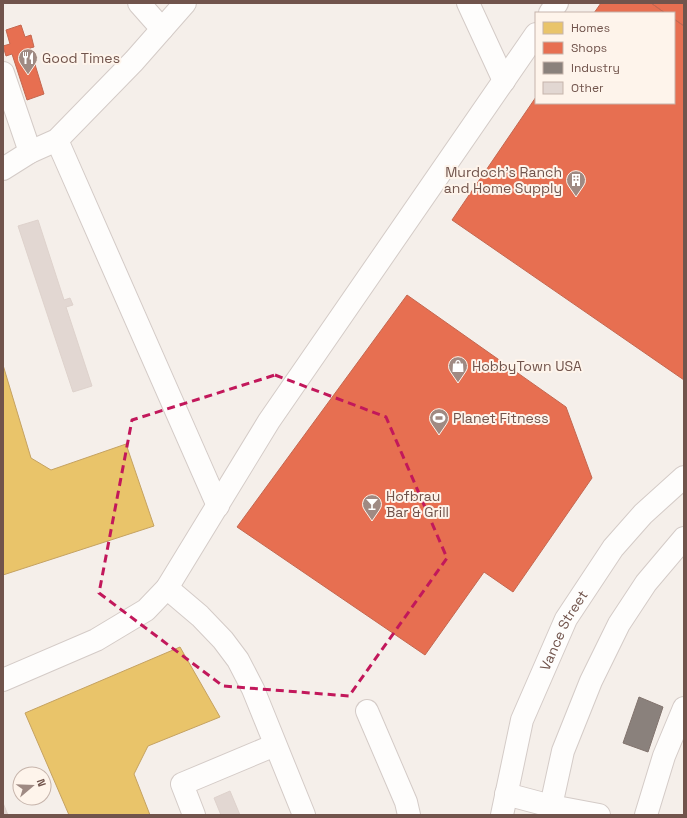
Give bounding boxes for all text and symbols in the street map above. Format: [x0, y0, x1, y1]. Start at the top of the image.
legend [535, 12, 675, 104]
text: Homes [571, 20, 610, 36]
text: Shops [571, 40, 607, 56]
restaurant icon: Good Times [17, 47, 39, 75]
place label: Good Times [42, 49, 120, 67]
text: Industry [571, 60, 620, 76]
text: Other [571, 80, 604, 96]
place label: Murdoch's Ranch and Home Supply [444, 163, 562, 197]
building icon: Murdoch's Ranch and Home Supply [565, 169, 587, 197]
shop icon: HobbyTown USA [447, 355, 469, 383]
place label: HobbyTown USA [472, 357, 582, 375]
sports icon: Planet Fitness [428, 407, 450, 435]
place label: Planet Fitness [453, 409, 549, 427]
place label: Hofbrau Bar & Grill [386, 487, 449, 521]
bar icon: Hofbrau Bar & Grill [361, 493, 383, 521]
street label: Vance Street [536, 587, 592, 673]
north arrow [12, 766, 52, 806]
text: N [34, 777, 49, 789]

